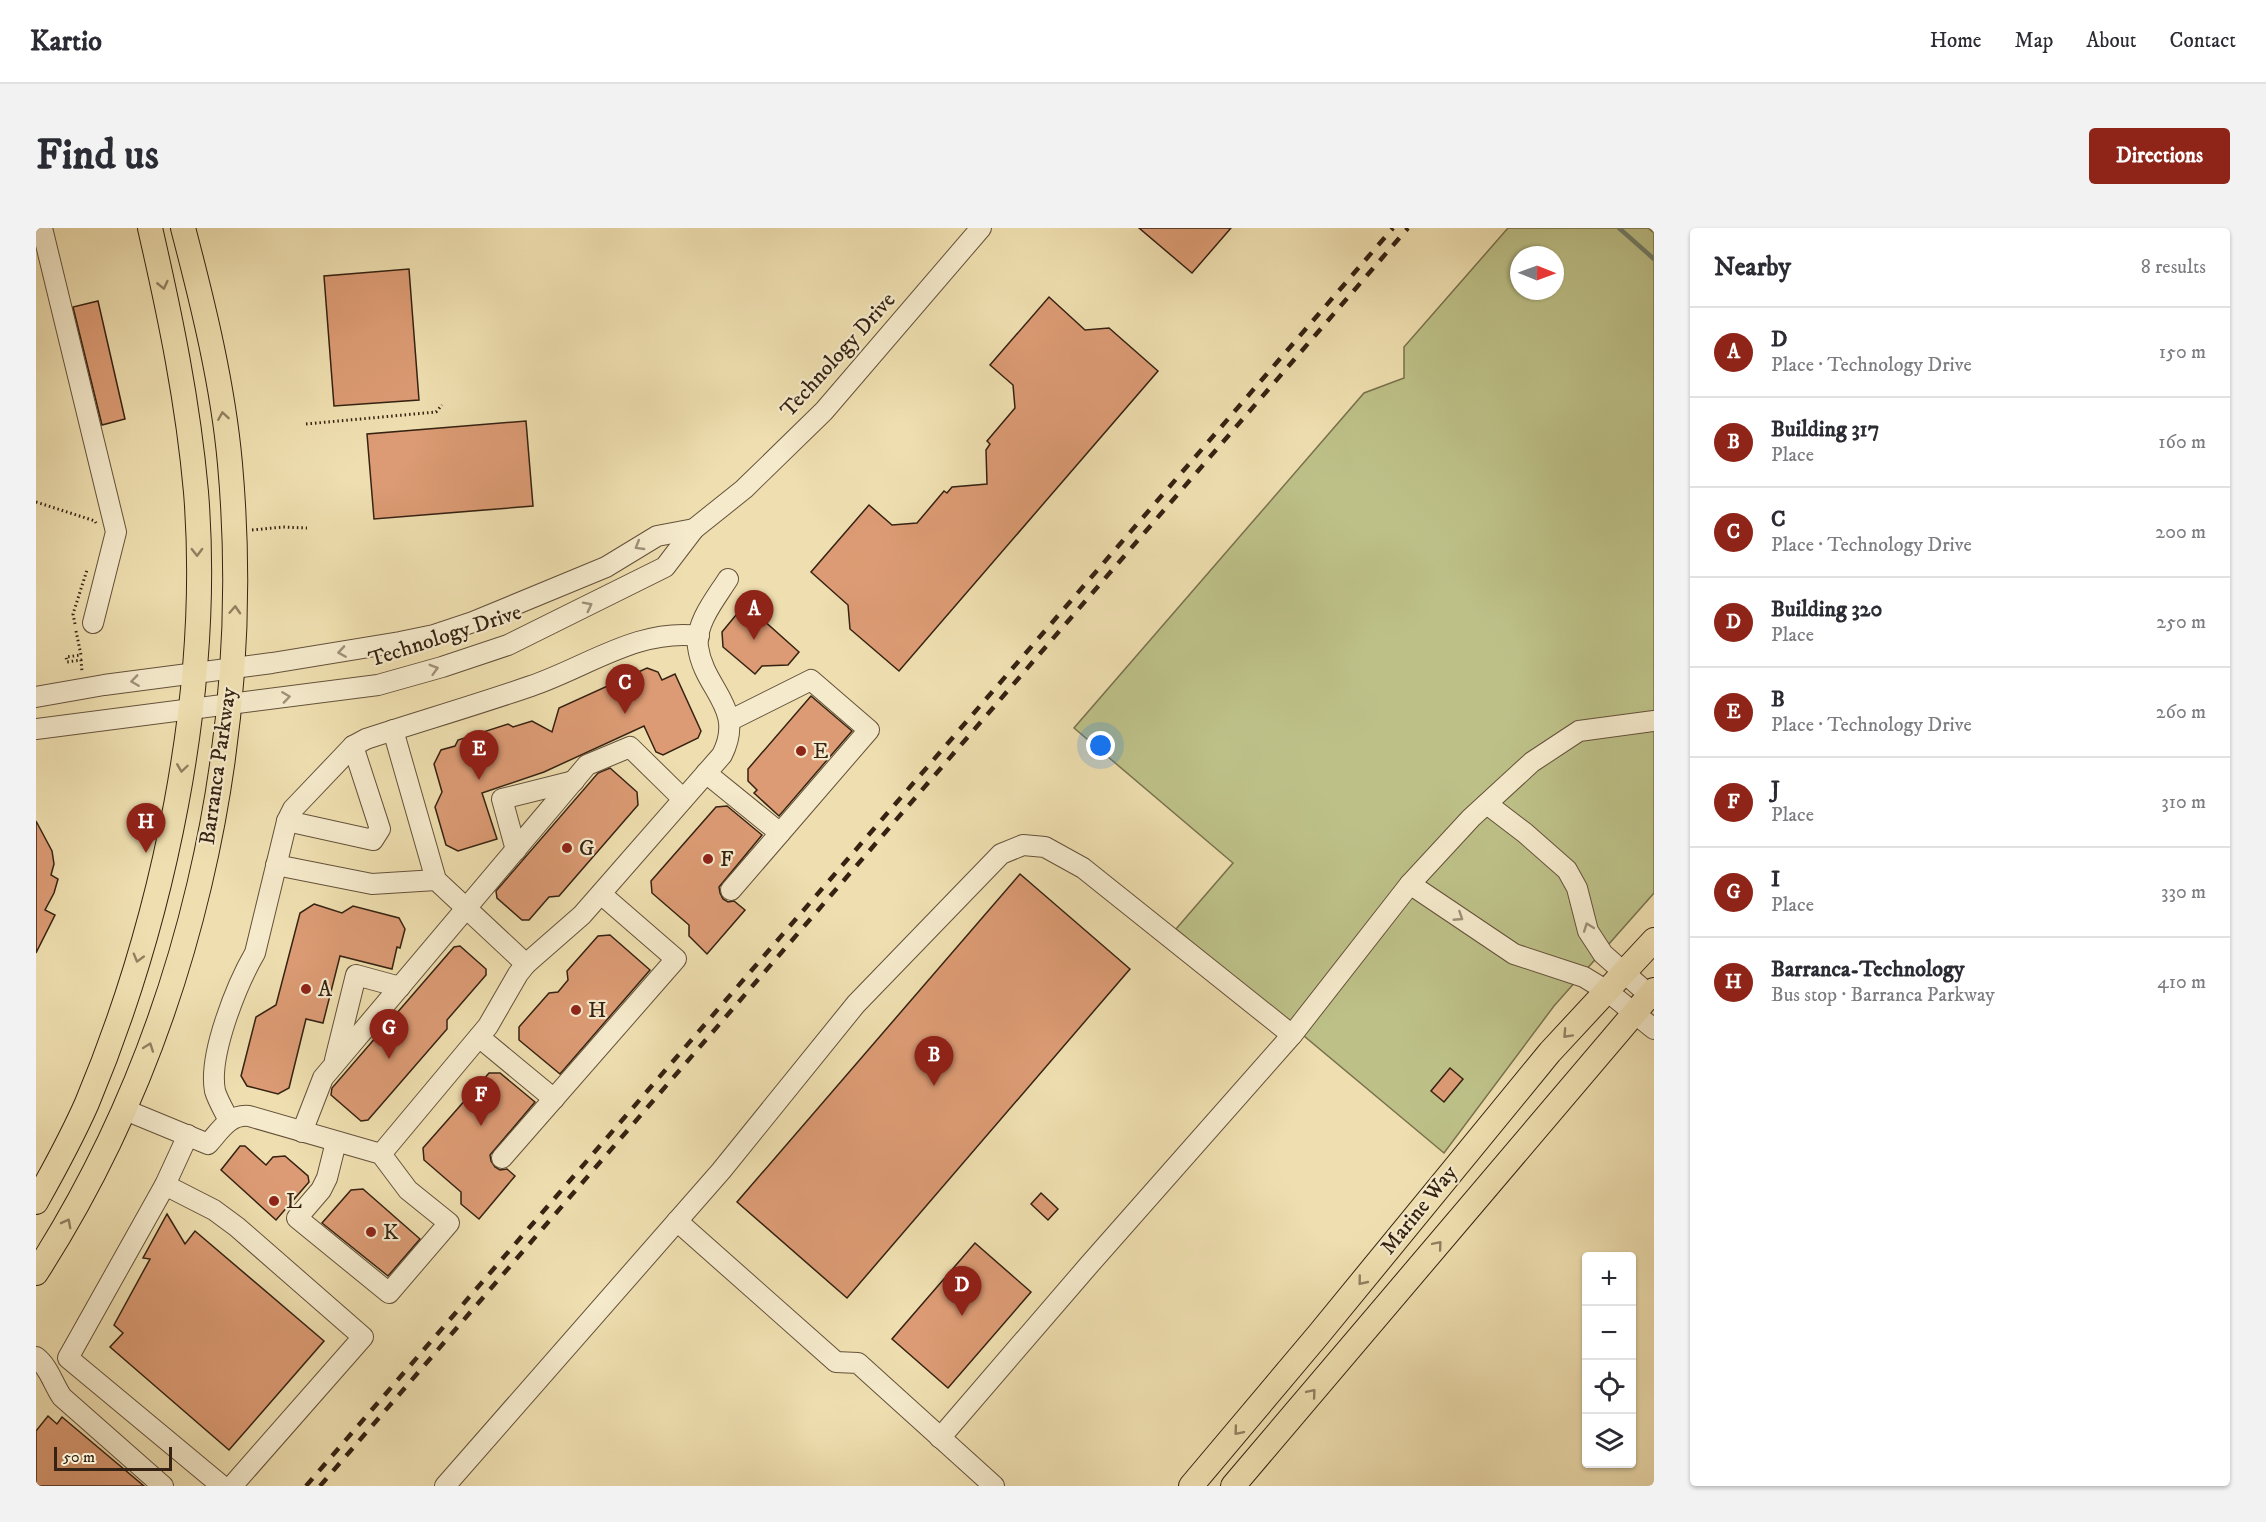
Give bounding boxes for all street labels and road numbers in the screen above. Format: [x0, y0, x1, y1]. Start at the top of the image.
street label: Technology Drive [775, 287, 901, 423]
street label: Technology Drive [365, 599, 525, 673]
street label: Barranca Parkway [194, 685, 242, 846]
street label: Marine Way [1375, 1159, 1464, 1260]

